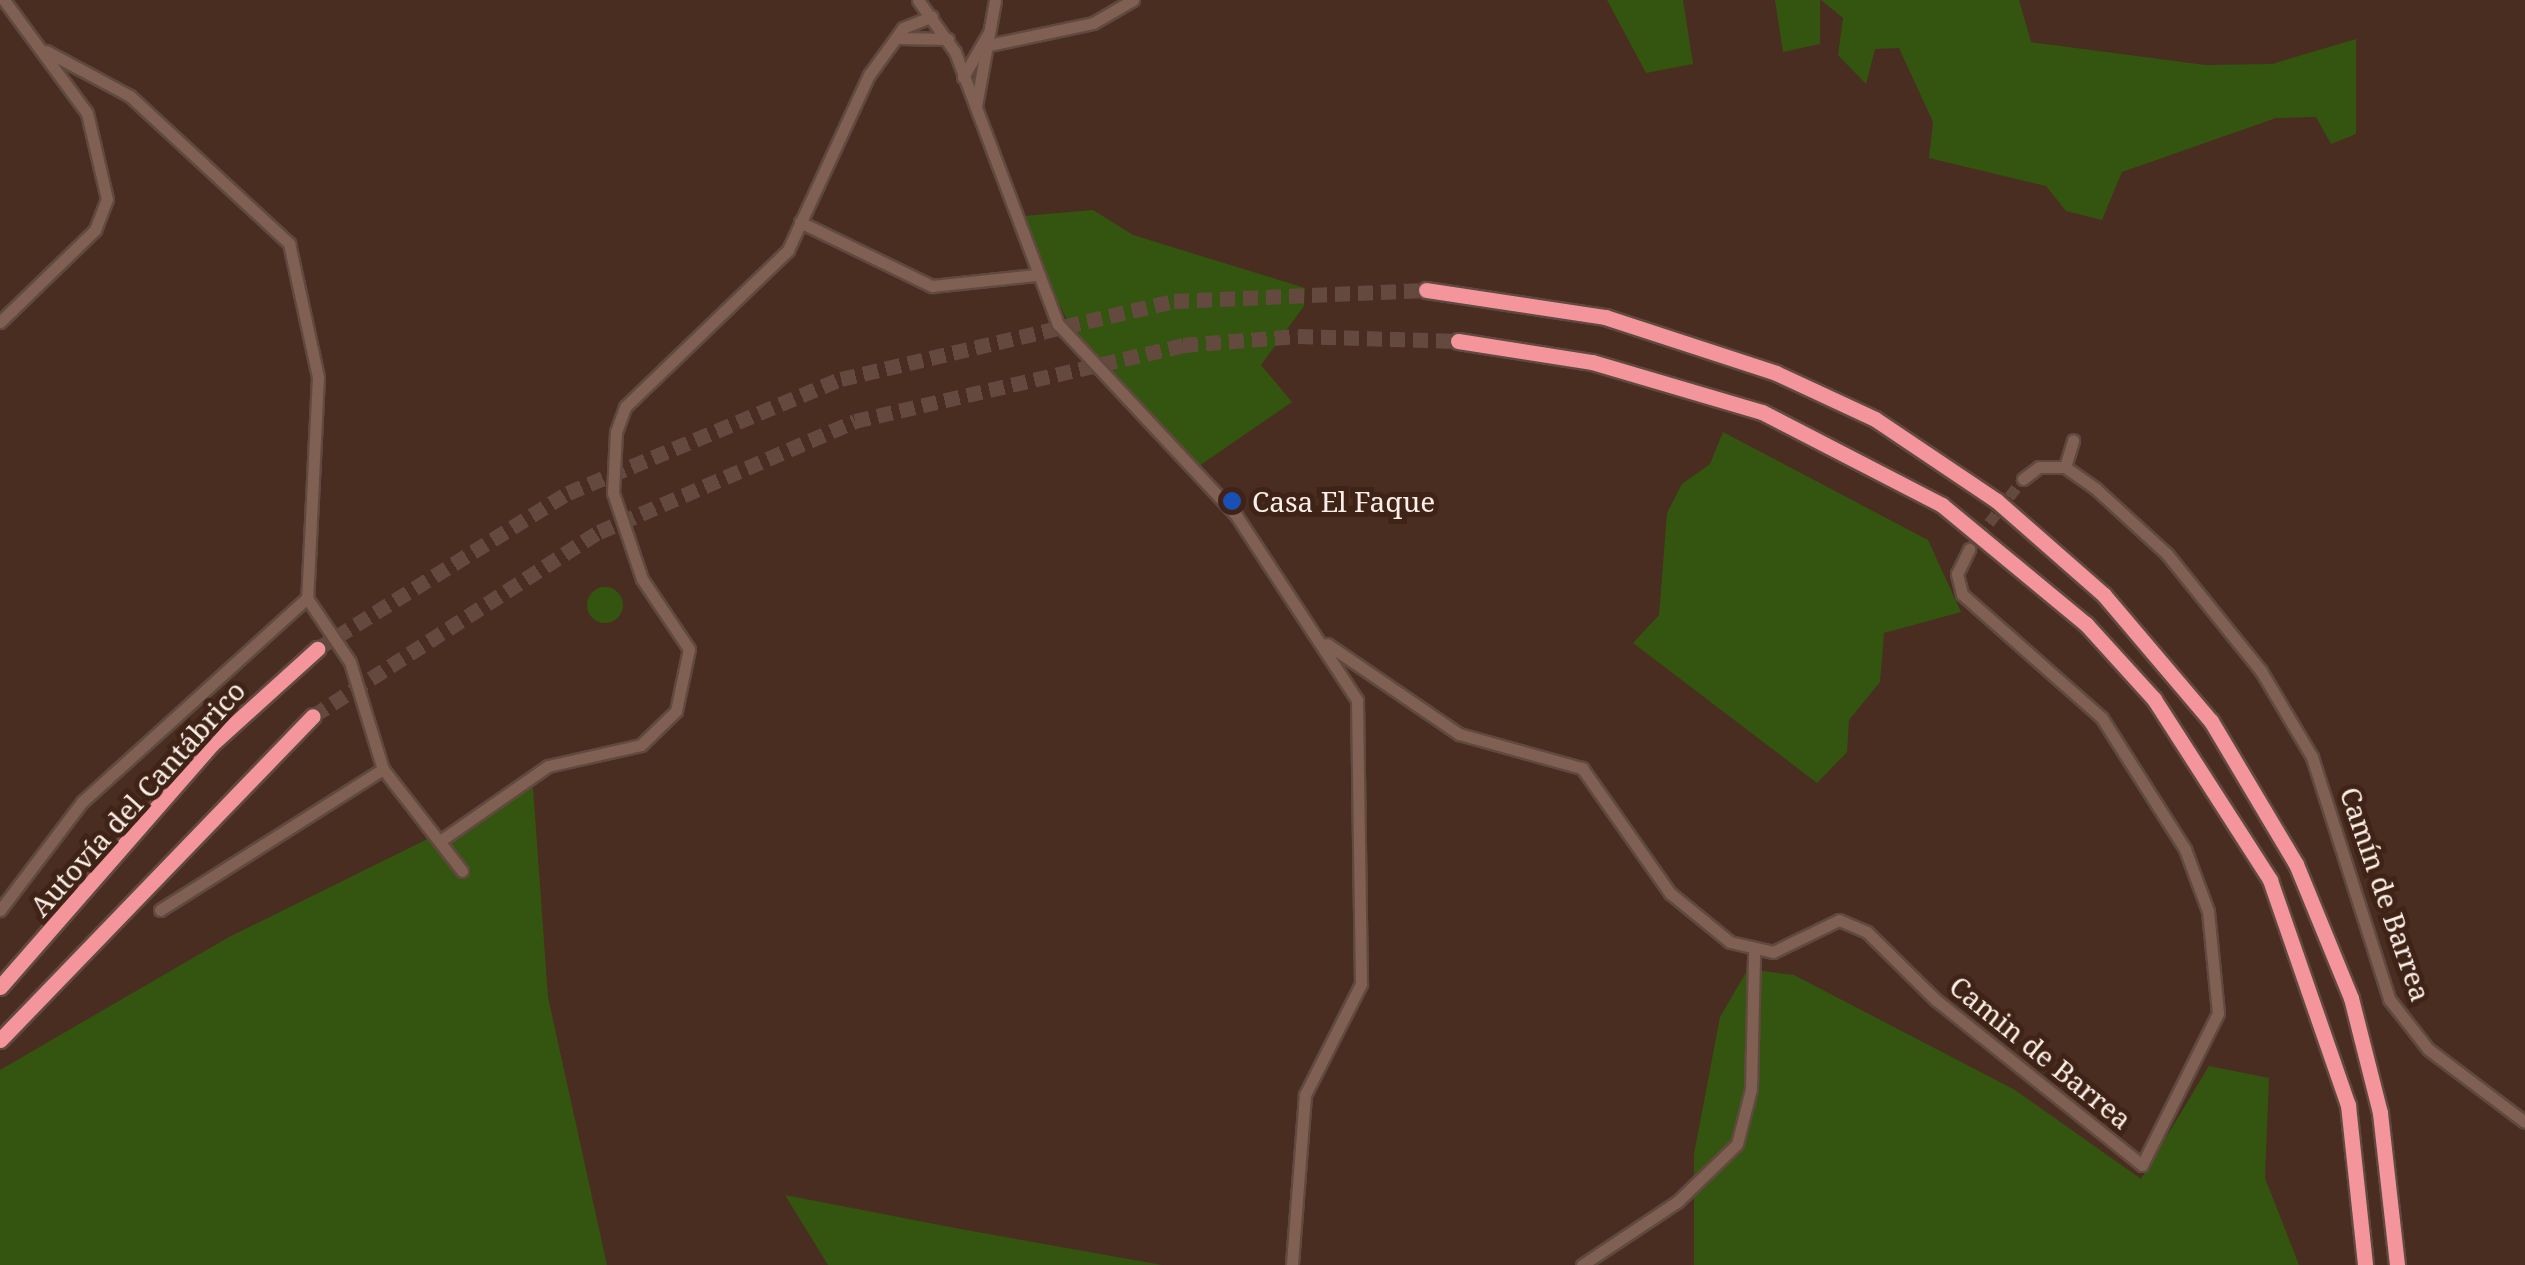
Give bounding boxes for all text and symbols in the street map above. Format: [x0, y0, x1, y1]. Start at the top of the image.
place label: Casa El Faque [1252, 484, 1435, 518]
marker: Casa El Faque [1221, 490, 1243, 512]
street label: Autovía del Cantábrico [22, 673, 252, 923]
street label: Camín de Barrea [2334, 782, 2438, 1006]
street label: Camin de Barrea [1943, 968, 2139, 1136]

